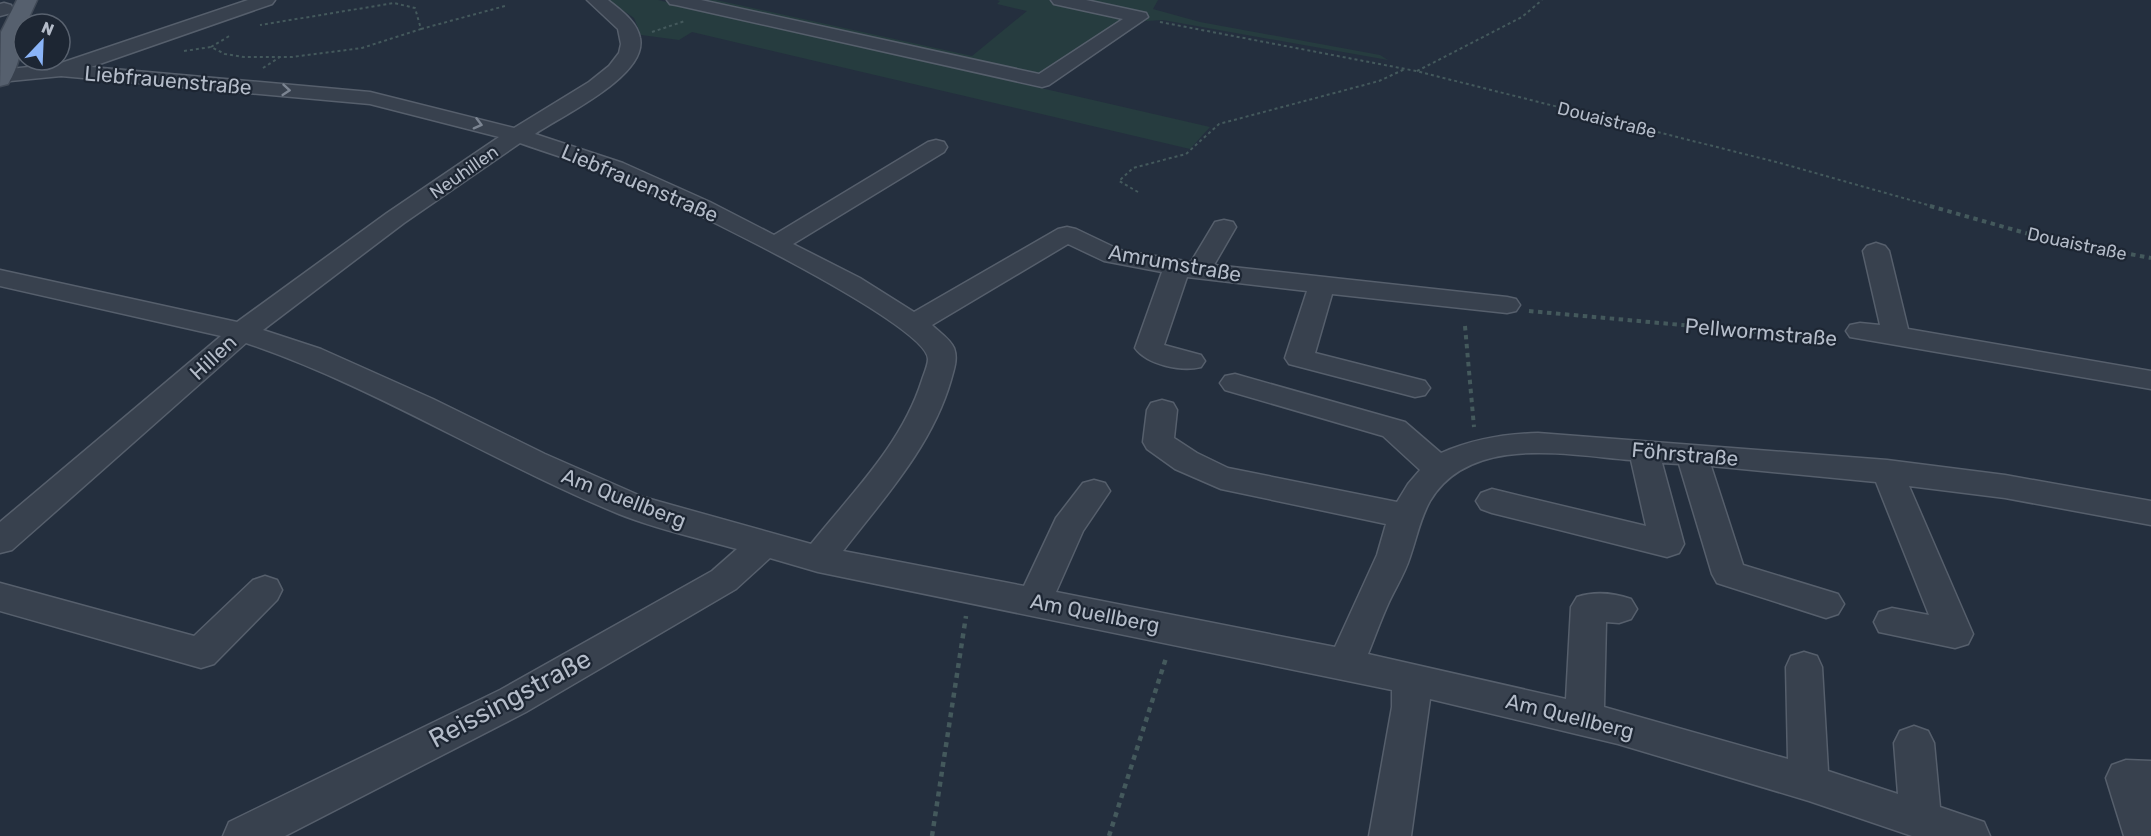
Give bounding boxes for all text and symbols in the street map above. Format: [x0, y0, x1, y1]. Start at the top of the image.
north arrow [12, 12, 72, 72]
text: N [39, 18, 57, 40]
street label: Liebfrauenstraße [83, 60, 253, 100]
one-way arrow [282, 83, 291, 96]
street label: Douaistraße [1555, 97, 1659, 143]
one-way arrow [473, 117, 483, 130]
street label: Liebfrauenstraße [558, 139, 722, 227]
street label: Neuhillen [426, 140, 502, 204]
street label: Douaistraße [2025, 223, 2129, 265]
street label: Amrumstraße [1107, 239, 1243, 287]
street label: Pellwormstraße [1684, 313, 1838, 351]
street label: Hillen [184, 329, 242, 385]
street label: Föhrstraße [1630, 437, 1740, 471]
street label: Am Quellberg [558, 463, 690, 533]
street label: Am Quellberg [1028, 588, 1162, 638]
street label: Reissingstraße [424, 643, 596, 755]
street label: Am Quellberg [1503, 688, 1637, 744]

